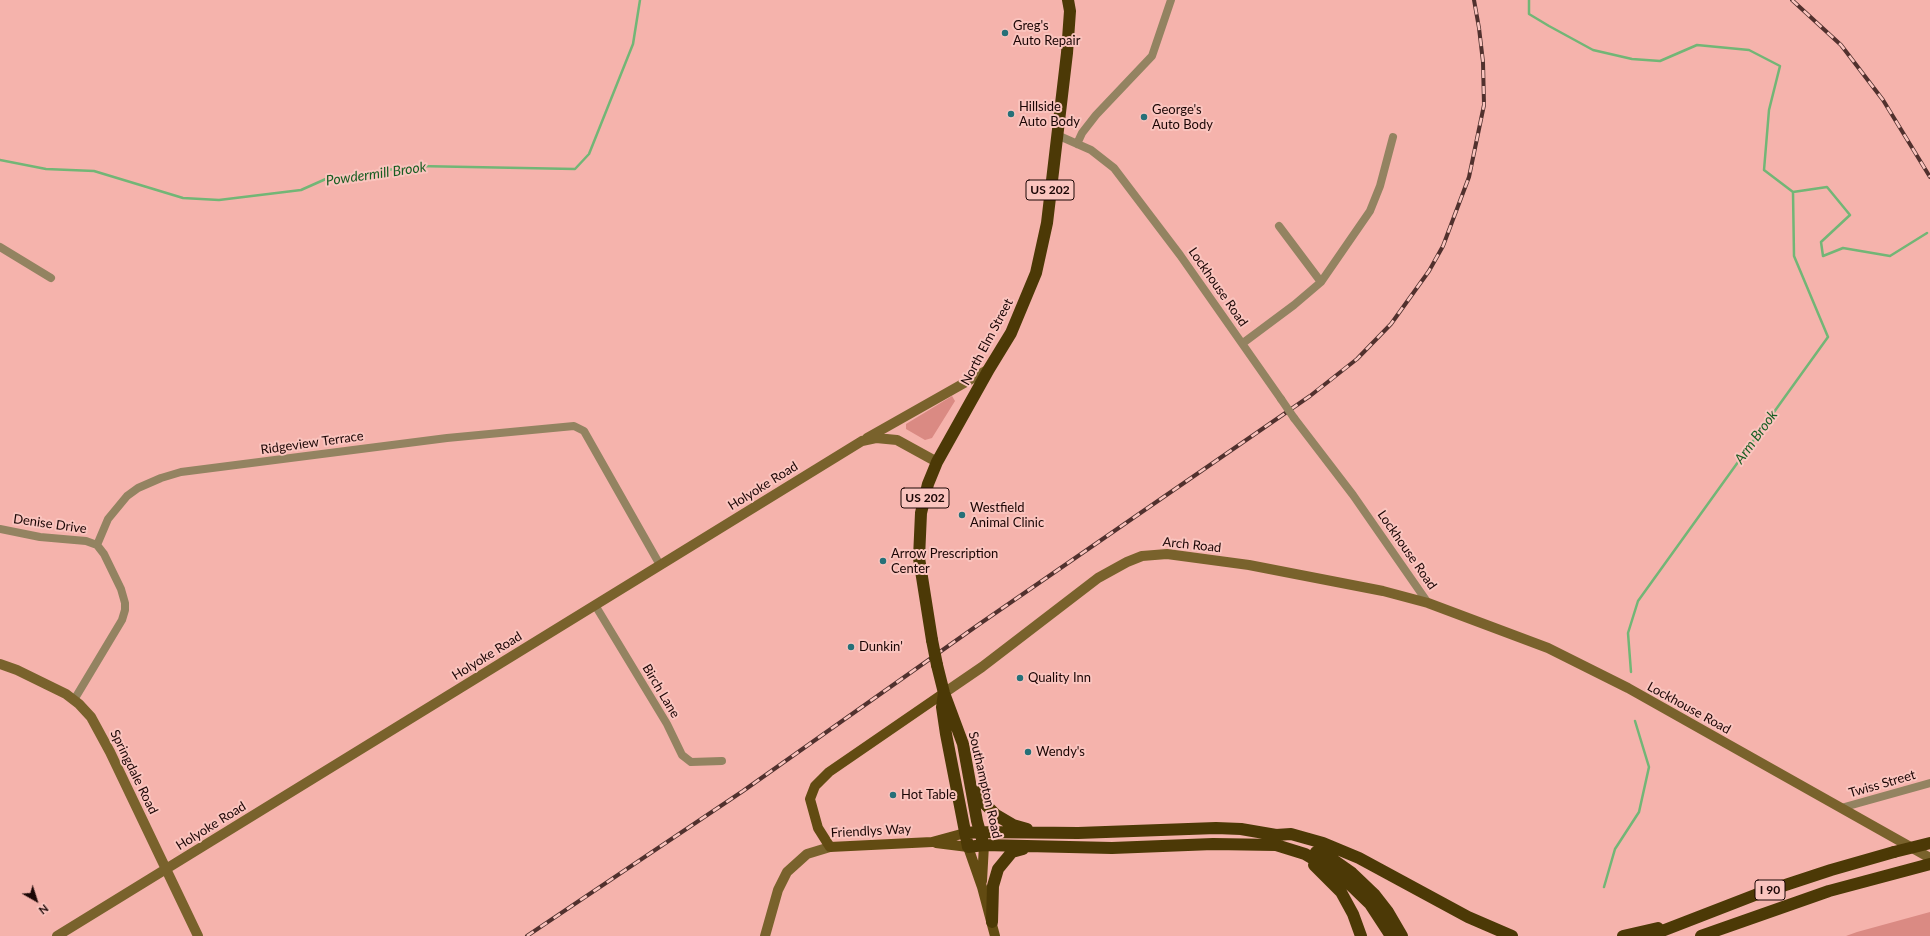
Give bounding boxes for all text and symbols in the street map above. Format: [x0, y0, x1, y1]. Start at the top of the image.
place label: Greg's Auto Repair [1013, 18, 1080, 49]
marker: Greg's Auto Repair [1000, 28, 1010, 38]
place label: Hillside Auto Body [1019, 99, 1080, 130]
place label: George's Auto Body [1152, 102, 1213, 133]
marker: Hillside Auto Body [1006, 109, 1016, 119]
marker: George's Auto Body [1139, 112, 1149, 122]
water label: Powdermill Brook [325, 159, 427, 189]
road number: US 202 [1026, 180, 1074, 200]
street label: Lockhouse Road [1185, 244, 1251, 330]
street label: North Elm Street [958, 296, 1016, 388]
water label: Arm Brook [1731, 407, 1781, 467]
street label: Ridgeview Terrace [260, 428, 364, 458]
street label: Holyoke Road [725, 458, 801, 514]
road number: US 202 [901, 488, 949, 508]
place label: Westfield Animal Clinic [970, 500, 1044, 531]
street label: Lockhouse Road [1374, 507, 1440, 593]
marker: Westfield Animal Clinic [957, 510, 967, 520]
street label: Denise Drive [12, 511, 88, 537]
street label: Arch Road [1162, 534, 1222, 556]
place label: Arrow Prescription Center [891, 546, 998, 577]
marker: Arrow Prescription Center [878, 556, 888, 566]
street label: Holyoke Road [449, 628, 525, 684]
place label: Dunkin' [859, 639, 903, 655]
marker: Dunkin' [846, 642, 856, 652]
street label: Birch Lane [639, 661, 683, 721]
place label: Quality Inn [1028, 670, 1091, 686]
marker: Quality Inn [1015, 673, 1025, 683]
street label: Lockhouse Road [1645, 679, 1733, 737]
street label: Springdale Road [107, 727, 161, 817]
street label: Southampton Road [965, 730, 1005, 840]
place label: Wendy's [1036, 744, 1085, 760]
marker: Wendy's [1023, 747, 1033, 757]
street label: Twiss Street [1847, 767, 1917, 801]
place label: Hot Table [901, 787, 956, 803]
marker: Hot Table [888, 790, 898, 800]
street label: Holyoke Road [173, 798, 249, 854]
street label: Friendlys Way [830, 821, 912, 841]
north arrow [16, 880, 56, 920]
road number: I 90 [1755, 880, 1785, 900]
text: N [36, 902, 51, 917]

